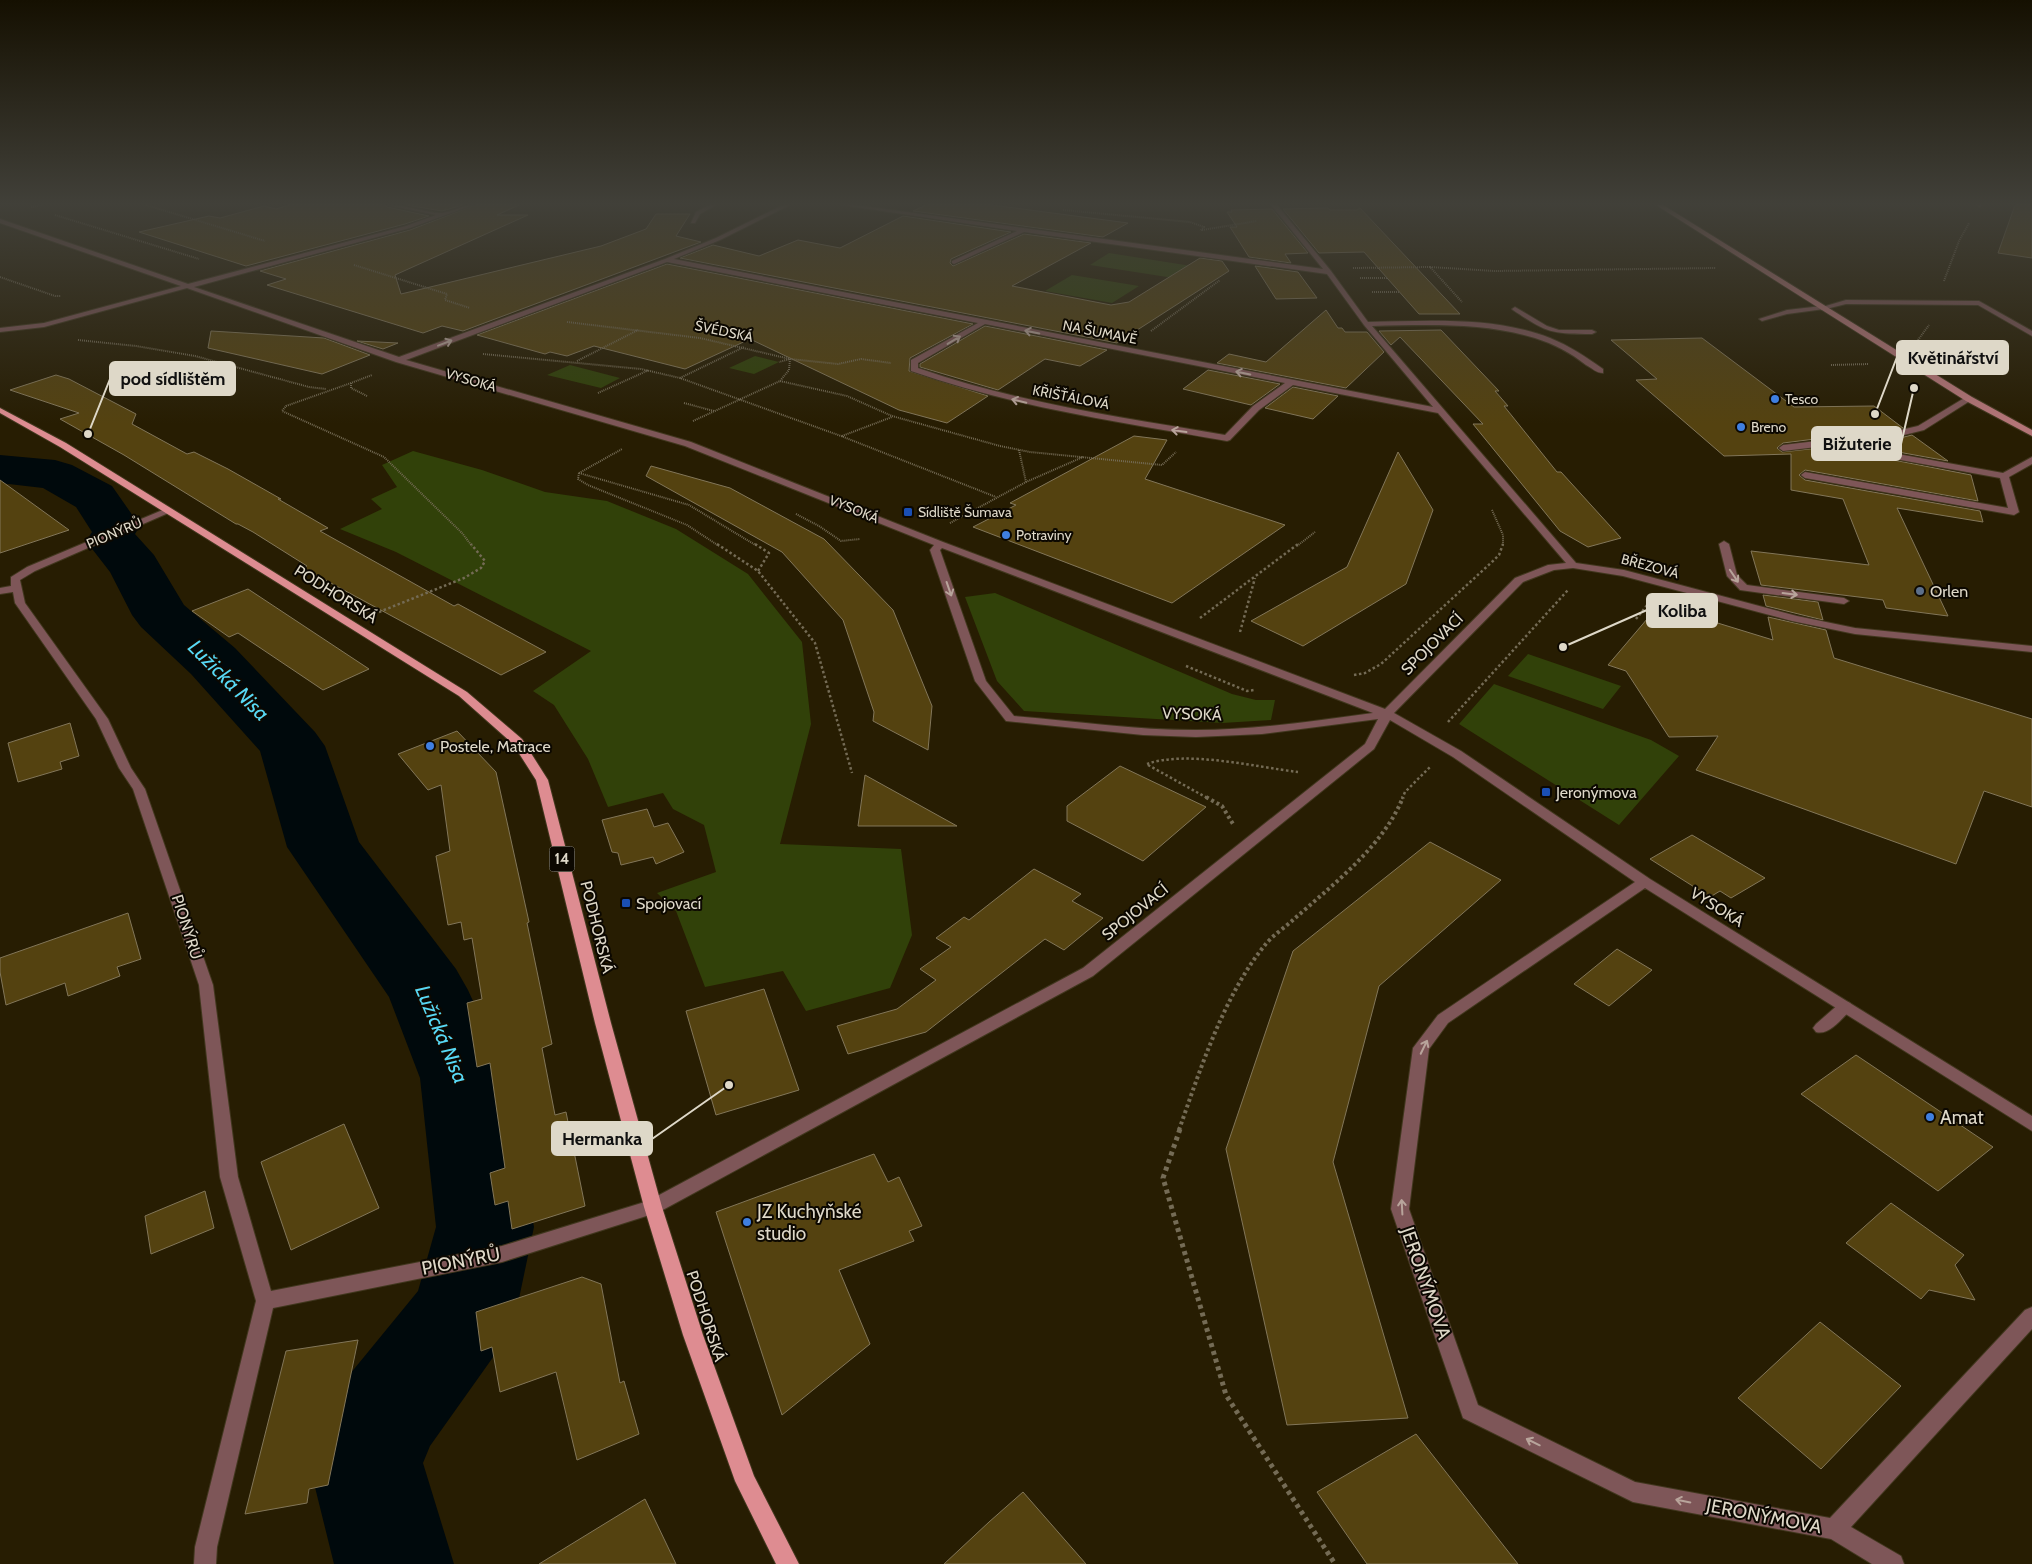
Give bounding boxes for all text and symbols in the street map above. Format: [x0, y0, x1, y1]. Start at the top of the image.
street label: ŠVÉDSKÁ [693, 316, 755, 346]
street label: NA ŠUMAVĚ [1061, 316, 1139, 348]
one-way arrow [1025, 326, 1041, 336]
one-way arrow [946, 334, 960, 344]
one-way arrow [437, 338, 452, 347]
callout: Květinářství [1897, 341, 2008, 374]
text: Květinářství [1907, 347, 1999, 369]
callout: pod sídlištěm [110, 362, 235, 395]
street label: VYSOKÁ [444, 364, 499, 396]
text: pod sídlištěm [121, 368, 225, 390]
one-way arrow [1236, 368, 1252, 377]
street label: KŘIŠŤÁLOVÁ [1031, 381, 1111, 413]
place label: Tesco [1785, 390, 1819, 408]
marker: Tesco [1769, 393, 1781, 405]
one-way arrow [1012, 396, 1028, 405]
place label: Breno [1751, 418, 1787, 436]
marker: Breno [1735, 421, 1747, 433]
one-way arrow [1171, 426, 1187, 436]
callout: Bižuterie [1812, 427, 1901, 460]
text: Bižuterie [1823, 433, 1891, 455]
street label: VYSOKÁ [827, 491, 882, 527]
place label: Sídliště Šumava [918, 503, 1012, 521]
marker: Sídliště Šumava [902, 506, 914, 518]
street label: PIONÝRŮ [83, 513, 145, 553]
place label: Potraviny [1016, 526, 1072, 544]
marker: Potraviny [1000, 529, 1012, 541]
street label: BŘEZOVÁ [1619, 550, 1681, 582]
street label: PODHORSKÁ [291, 561, 381, 627]
one-way arrow [1729, 569, 1739, 583]
one-way arrow [944, 581, 954, 597]
place label: Orlen [1930, 582, 1968, 601]
marker: Orlen [1914, 585, 1926, 597]
one-way arrow [1781, 589, 1797, 599]
callout: Koliba [1647, 594, 1717, 627]
text: Koliba [1657, 600, 1707, 622]
street label: SPOJOVACÍ [1397, 609, 1467, 679]
water label: Lužická Nisa [183, 634, 275, 726]
street label: VYSOKÁ [1162, 703, 1222, 725]
place label: Postele, Matrace [440, 737, 551, 756]
marker: Postele, Matrace [424, 740, 436, 752]
place label: Jeronýmova [1555, 783, 1637, 802]
marker: Jeronýmova [1540, 786, 1552, 798]
road number: 14 [550, 846, 574, 872]
street label: PODHORSKÁ [576, 879, 618, 975]
street label: SPOJOVACÍ [1098, 880, 1172, 944]
street label: VYSOKÁ [1687, 883, 1747, 931]
street label: PIONÝRŮ [168, 892, 207, 962]
place label: Spojovací [636, 894, 702, 913]
marker: Spojovací [620, 897, 632, 909]
water label: Lužická Nisa [410, 981, 474, 1087]
one-way arrow [1419, 1040, 1429, 1055]
place label: Amat [1940, 1106, 1984, 1129]
marker: Amat [1924, 1111, 1936, 1123]
callout: Hermanka [552, 1122, 652, 1155]
text: Hermanka [562, 1128, 642, 1150]
place label: JZ Kuchyňské studio [756, 1200, 862, 1245]
one-way arrow [1397, 1200, 1406, 1216]
marker: JZ Kuchyňské studio [741, 1216, 753, 1228]
street label: JERONÝMOVA [1396, 1223, 1457, 1342]
street label: PIONÝRŮ [419, 1241, 502, 1280]
street label: PODHORSKÁ [682, 1268, 730, 1364]
one-way arrow [1525, 1437, 1540, 1447]
street label: JERONÝMOVA [1703, 1492, 1824, 1539]
one-way arrow [1675, 1496, 1691, 1505]

